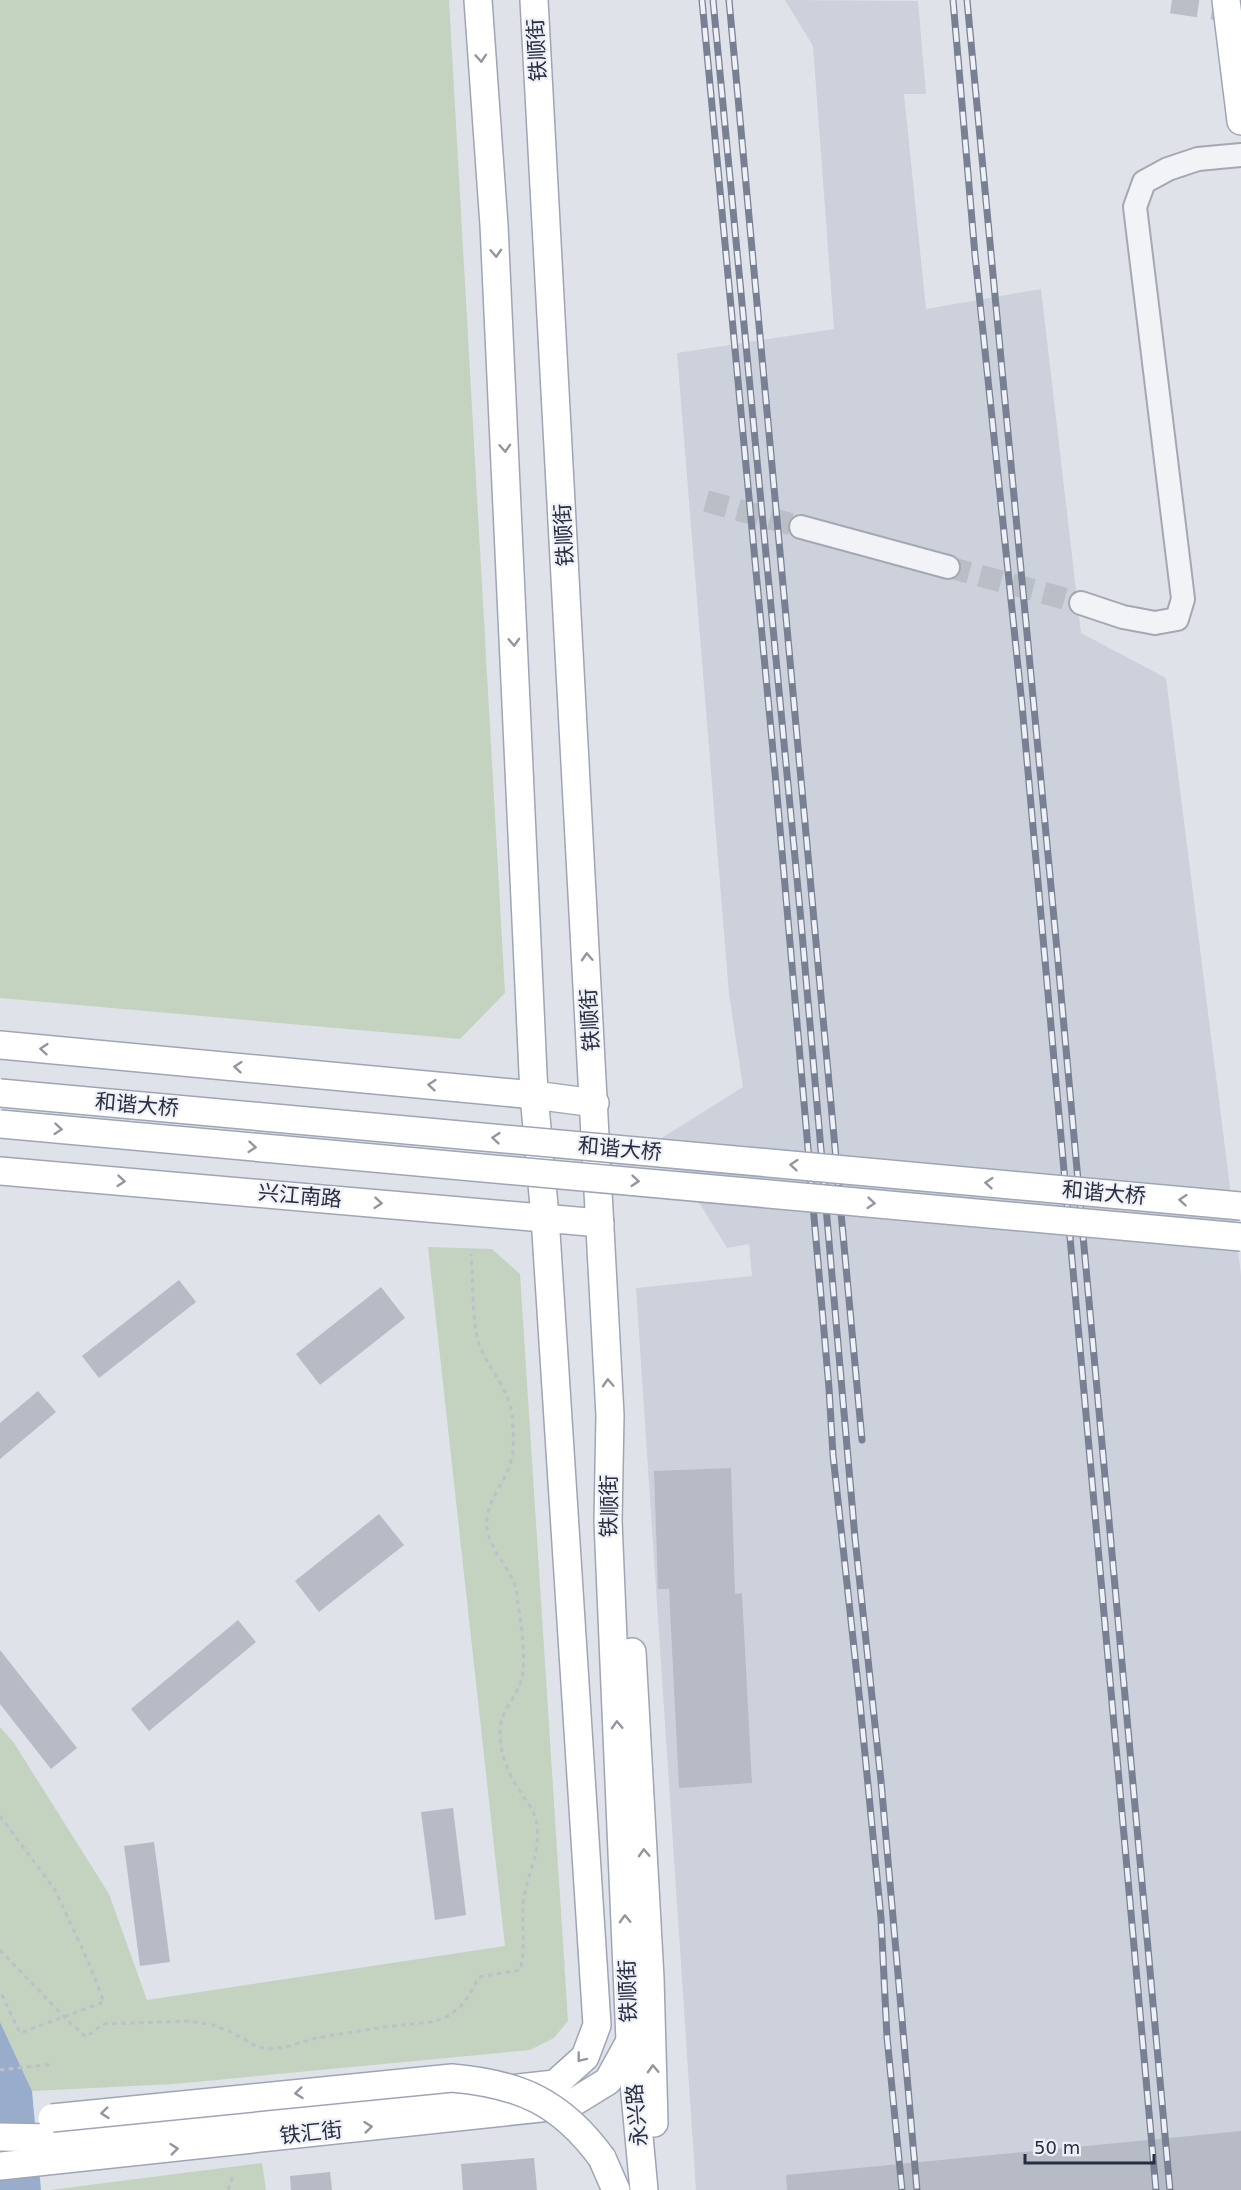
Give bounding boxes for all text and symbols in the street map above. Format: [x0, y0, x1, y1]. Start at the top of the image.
street label: 铁顺街 [523, 18, 551, 82]
one-way arrow [475, 54, 488, 63]
one-way arrow [489, 248, 502, 257]
one-way arrow [498, 443, 511, 452]
street label: 铁顺街 [550, 503, 578, 567]
one-way arrow [507, 638, 520, 647]
one-way arrow [580, 953, 593, 962]
street label: 铁顺街 [576, 988, 604, 1052]
one-way arrow [39, 1043, 48, 1056]
one-way arrow [233, 1061, 242, 1074]
one-way arrow [428, 1079, 437, 1092]
street label: 和谐大桥 [94, 1089, 180, 1121]
one-way arrow [54, 1122, 63, 1135]
one-way arrow [491, 1132, 500, 1145]
street label: 和谐大桥 [577, 1133, 663, 1165]
one-way arrow [248, 1140, 257, 1153]
one-way arrow [790, 1159, 799, 1172]
one-way arrow [117, 1174, 126, 1187]
one-way arrow [630, 1174, 639, 1187]
one-way arrow [984, 1177, 993, 1190]
street label: 和谐大桥 [1061, 1177, 1147, 1209]
street label: 兴江南路 [257, 1180, 343, 1212]
one-way arrow [1178, 1194, 1187, 1207]
one-way arrow [374, 1196, 383, 1209]
one-way arrow [866, 1196, 875, 1209]
one-way arrow [602, 1378, 615, 1387]
street label: 铁顺街 [597, 1475, 621, 1538]
one-way arrow [610, 1720, 623, 1729]
one-way arrow [637, 1848, 650, 1857]
one-way arrow [618, 1915, 631, 1924]
street label: 铁顺街 [615, 1959, 641, 2023]
one-way arrow [578, 2051, 589, 2062]
one-way arrow [646, 2064, 659, 2073]
street label: 永兴路 [622, 2083, 652, 2147]
one-way arrow [294, 2086, 303, 2099]
one-way arrow [100, 2106, 109, 2119]
street label: 铁汇街 [278, 2118, 344, 2148]
one-way arrow [364, 2121, 373, 2134]
scale bar [1025, 2127, 1154, 2165]
text: 50 m [1034, 2137, 1080, 2158]
one-way arrow [170, 2143, 179, 2156]

